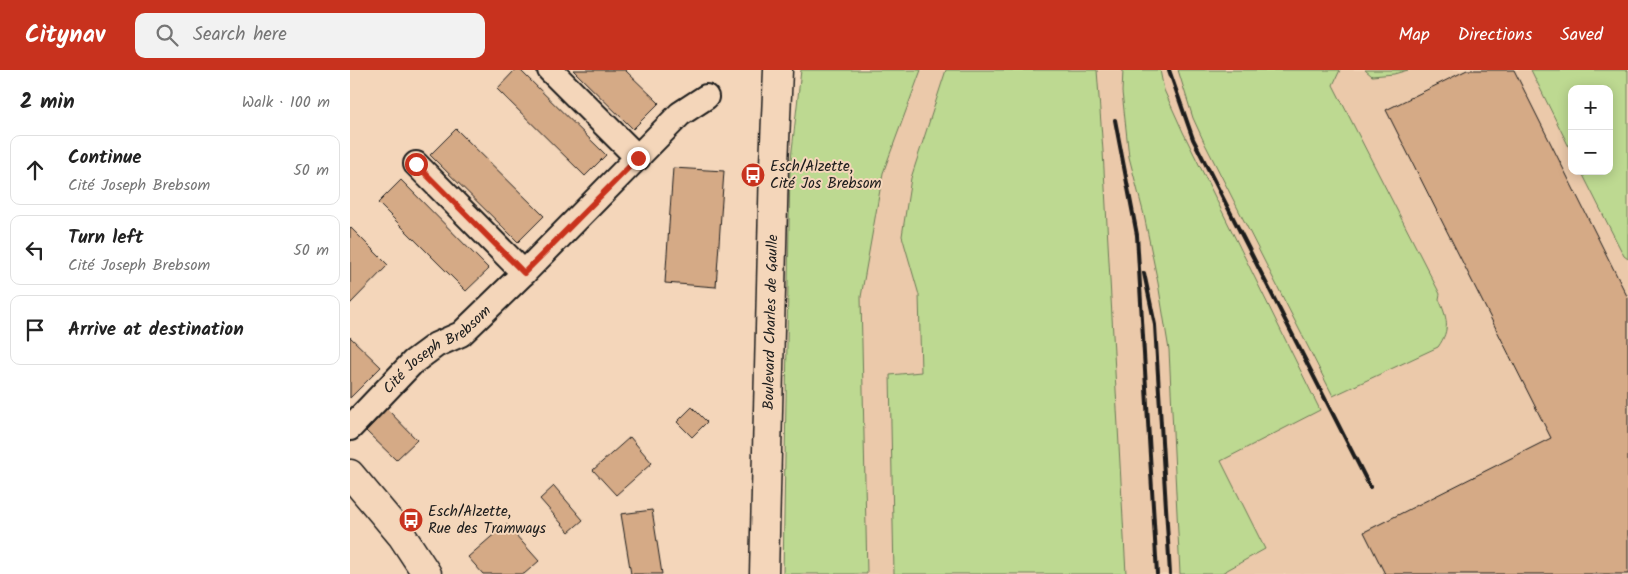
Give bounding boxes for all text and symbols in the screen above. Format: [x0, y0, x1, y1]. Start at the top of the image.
search box [135, 13, 485, 58]
text: Citynav [25, 16, 105, 55]
text: Search here [193, 20, 287, 50]
icon: search [153, 21, 181, 49]
text: Map [1398, 21, 1430, 50]
text: Directions [1458, 21, 1532, 50]
text: Saved [1560, 21, 1603, 50]
map controls [1568, 85, 1613, 175]
button: + [1568, 85, 1613, 130]
text: 2 min [20, 86, 75, 119]
text: Walk · 100 m [242, 90, 330, 115]
button: − [1568, 130, 1613, 175]
text: Continue [68, 143, 141, 173]
route end [627, 147, 650, 170]
route start [405, 153, 428, 176]
place label: Esch/Alzette, Cité Jos Brebsom [770, 155, 881, 196]
icon: ahead [21, 156, 49, 184]
text: 50 m [293, 158, 329, 183]
bus stop icon: Esch/Alzette, Cité Jos Brebsom [740, 162, 766, 188]
text: Cité Joseph Brebsom [68, 173, 210, 198]
text: Turn left [68, 223, 143, 253]
street label: Boulevard Charles de Gaulle [757, 234, 785, 410]
icon: left [21, 236, 49, 264]
text: 50 m [293, 238, 329, 263]
text: Cité Joseph Brebsom [68, 253, 210, 278]
street label: Cité Joseph Brebsom [377, 300, 497, 400]
text: Arrive at destination [68, 315, 244, 345]
icon: arrive [21, 316, 49, 344]
place label: Esch/Alzette, Rue des Tramways [428, 500, 547, 541]
bus stop icon: Esch/Alzette, Rue des Tramways [398, 507, 424, 533]

